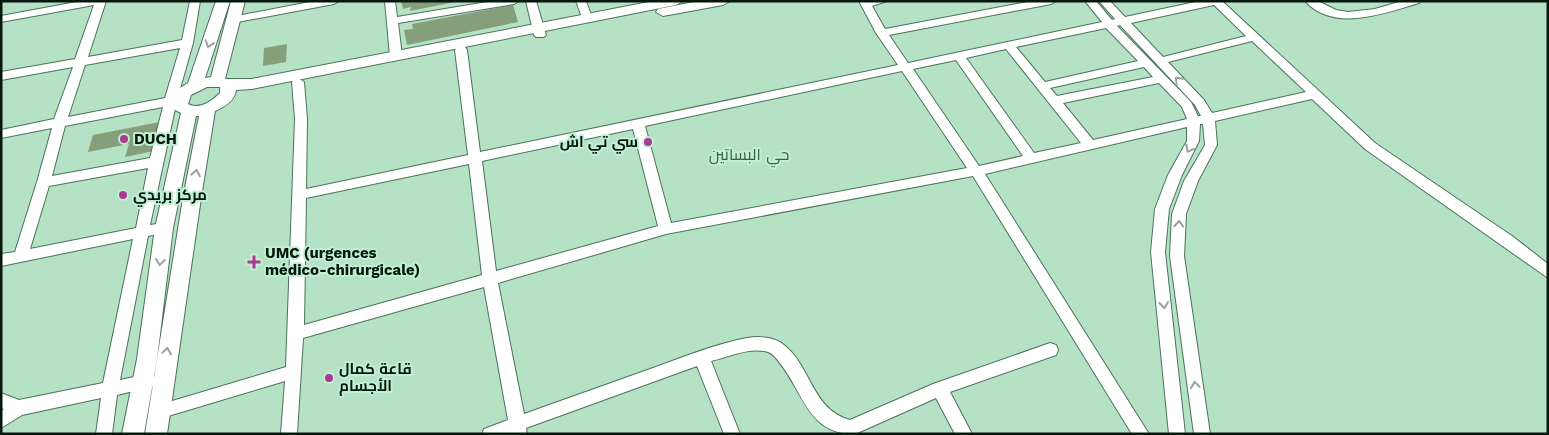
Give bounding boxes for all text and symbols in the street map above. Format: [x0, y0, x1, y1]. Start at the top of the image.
one-way arrow [205, 39, 215, 47]
one-way arrow [1175, 77, 1184, 86]
place label: DUCH [134, 130, 177, 148]
marker: DUCH [118, 133, 130, 145]
place label: سي تي اش [560, 133, 638, 154]
marker: سي تي اش [642, 136, 654, 148]
one-way arrow [1185, 144, 1195, 153]
district label: حي البساتين [709, 145, 789, 168]
one-way arrow [191, 169, 201, 178]
place label: مركز بريدي [133, 186, 207, 207]
marker: مركز بريدي [117, 189, 129, 201]
one-way arrow [1173, 220, 1184, 228]
place label: UMC (urgences médico-chirurgicale) [265, 244, 420, 279]
marker: UMC (urgences médico-chirurgicale) [247, 255, 261, 269]
one-way arrow [155, 258, 166, 266]
one-way arrow [1158, 302, 1169, 310]
one-way arrow [162, 346, 172, 355]
place label: قاعة كمال الأجسام [339, 360, 412, 396]
marker: قاعة كمال الأجسام [323, 372, 335, 384]
one-way arrow [1190, 381, 1201, 389]

